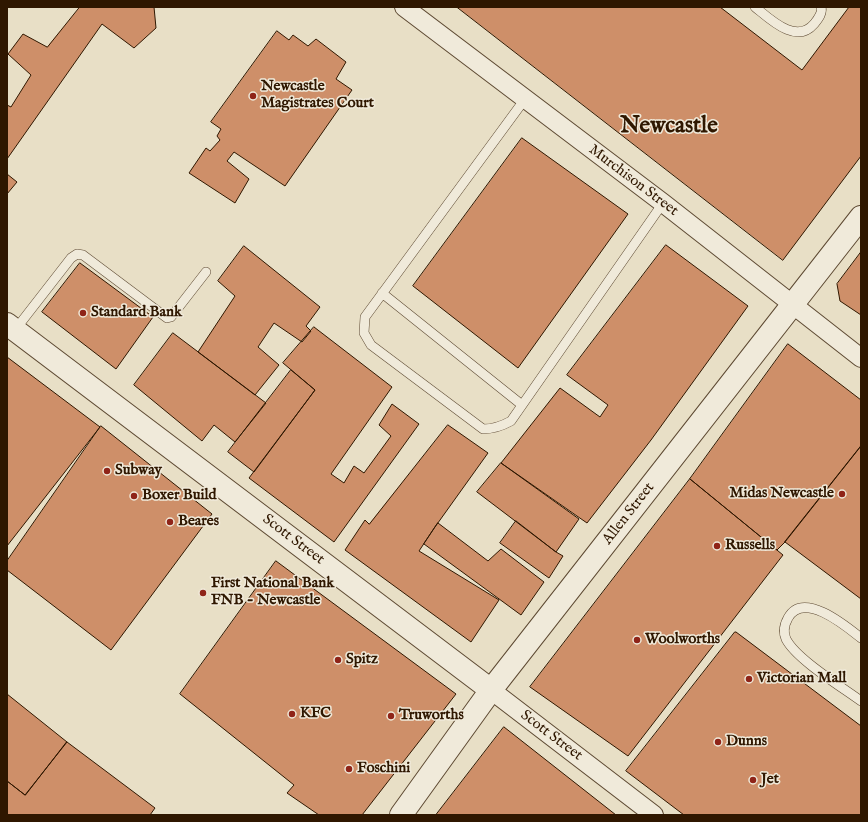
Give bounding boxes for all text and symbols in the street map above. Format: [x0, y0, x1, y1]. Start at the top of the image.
place label: Newcastle Magistrates Court [261, 78, 374, 113]
marker: Newcastle Magistrates Court [248, 91, 258, 101]
district label: Newcastle [620, 113, 718, 141]
street label: Murchison Street [585, 141, 681, 221]
place label: Standard Bank [91, 304, 182, 322]
marker: Standard Bank [78, 308, 88, 318]
place label: Subway [115, 462, 162, 480]
marker: Subway [102, 466, 112, 476]
street label: Allen Street [599, 479, 659, 549]
place label: Midas Newcastle [729, 485, 834, 503]
place label: Boxer Build [142, 487, 216, 505]
marker: Midas Newcastle [837, 489, 847, 499]
marker: Boxer Build [129, 491, 139, 501]
street label: Scott Street [258, 511, 328, 569]
place label: Beares [178, 513, 219, 531]
marker: Beares [165, 517, 175, 527]
place label: Russells [725, 537, 775, 555]
marker: Russells [712, 541, 722, 551]
place label: First National Bank FNB - Newcastle [211, 575, 334, 610]
marker: First National Bank FNB - Newcastle [198, 588, 208, 598]
place label: Woolworths [645, 631, 720, 649]
marker: Woolworths [632, 635, 642, 645]
place label: Spitz [346, 651, 378, 669]
marker: Spitz [333, 655, 343, 665]
place label: Victorian Mall [757, 670, 846, 688]
marker: Victorian Mall [744, 674, 754, 684]
place label: KFC [300, 705, 331, 723]
place label: Truworths [399, 707, 464, 725]
street label: Scott Street [516, 707, 586, 765]
marker: KFC [287, 709, 297, 719]
marker: Truworths [386, 711, 396, 721]
place label: Dunns [726, 733, 767, 751]
marker: Dunns [713, 737, 723, 747]
place label: Foschini [357, 760, 410, 778]
marker: Foschini [344, 764, 354, 774]
place label: Jet [761, 771, 779, 789]
marker: Jet [748, 775, 758, 785]

